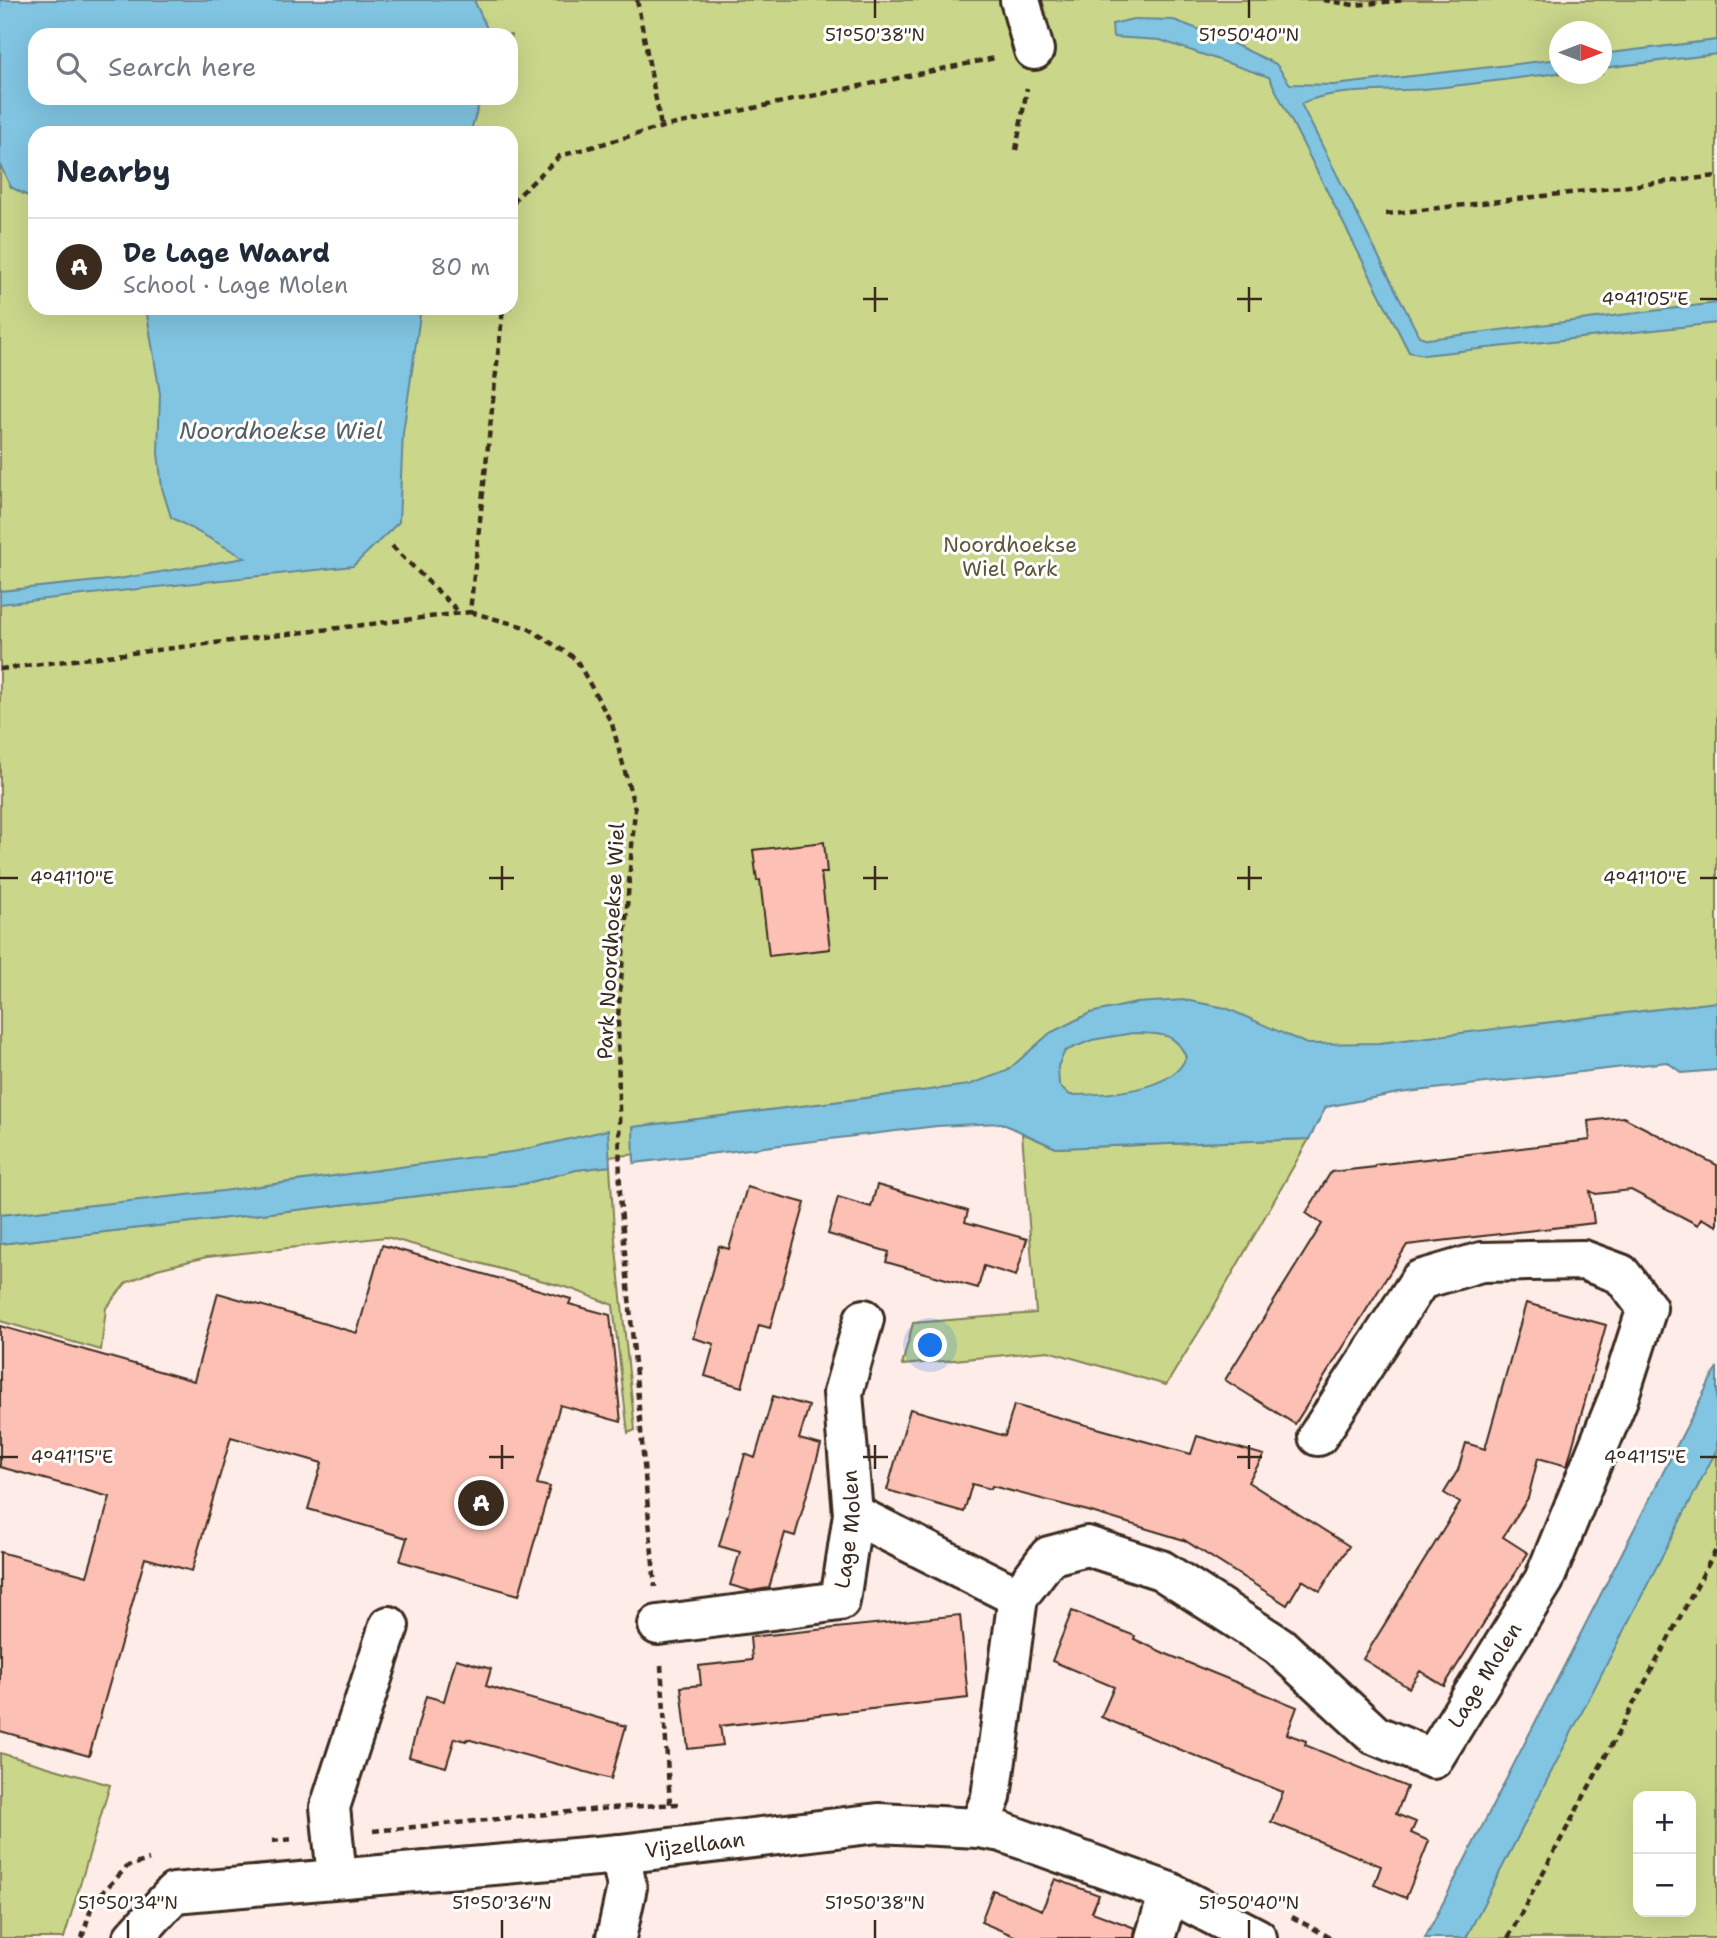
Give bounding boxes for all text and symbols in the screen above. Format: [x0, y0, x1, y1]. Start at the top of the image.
north arrow [1549, 21, 1612, 84]
text: 51°50'38"N [825, 23, 925, 47]
text: 51°50'40"N [1199, 23, 1299, 47]
search box [28, 28, 518, 105]
icon: search [52, 48, 90, 86]
text: Search here [108, 49, 257, 84]
text: Nearby [56, 151, 171, 192]
text: De Lage Waard [123, 235, 330, 270]
text: A [70, 252, 88, 282]
text: 80 m [431, 252, 490, 282]
text: School · Lage Molen [123, 270, 348, 300]
text: 4°41'05"E [1601, 287, 1689, 311]
water label: Noordhoekse Wiel [179, 416, 383, 446]
park label: Noordhoekse Wiel Park [943, 531, 1077, 583]
street label: Park Noordhoekse Wiel [591, 821, 631, 1060]
text: 4°41'10"E [30, 866, 114, 890]
text: 4°41'10"E [1603, 866, 1687, 890]
your location [913, 1328, 947, 1362]
text: 4°41'15"E [31, 1445, 113, 1469]
text: 4°41'15"E [1604, 1445, 1686, 1469]
street label: Lage Molen [828, 1469, 867, 1590]
pin: A [458, 1477, 504, 1529]
street label: Lage Molen [1442, 1617, 1528, 1733]
map controls [1633, 1791, 1696, 1917]
button: + [1633, 1791, 1696, 1854]
street label: Vijzellaan [643, 1825, 747, 1865]
button: − [1633, 1854, 1696, 1917]
text: 51°50'34"N [78, 1891, 178, 1915]
text: 51°50'36"N [452, 1891, 552, 1915]
text: 51°50'38"N [825, 1891, 925, 1915]
text: 51°50'40"N [1199, 1891, 1299, 1915]

